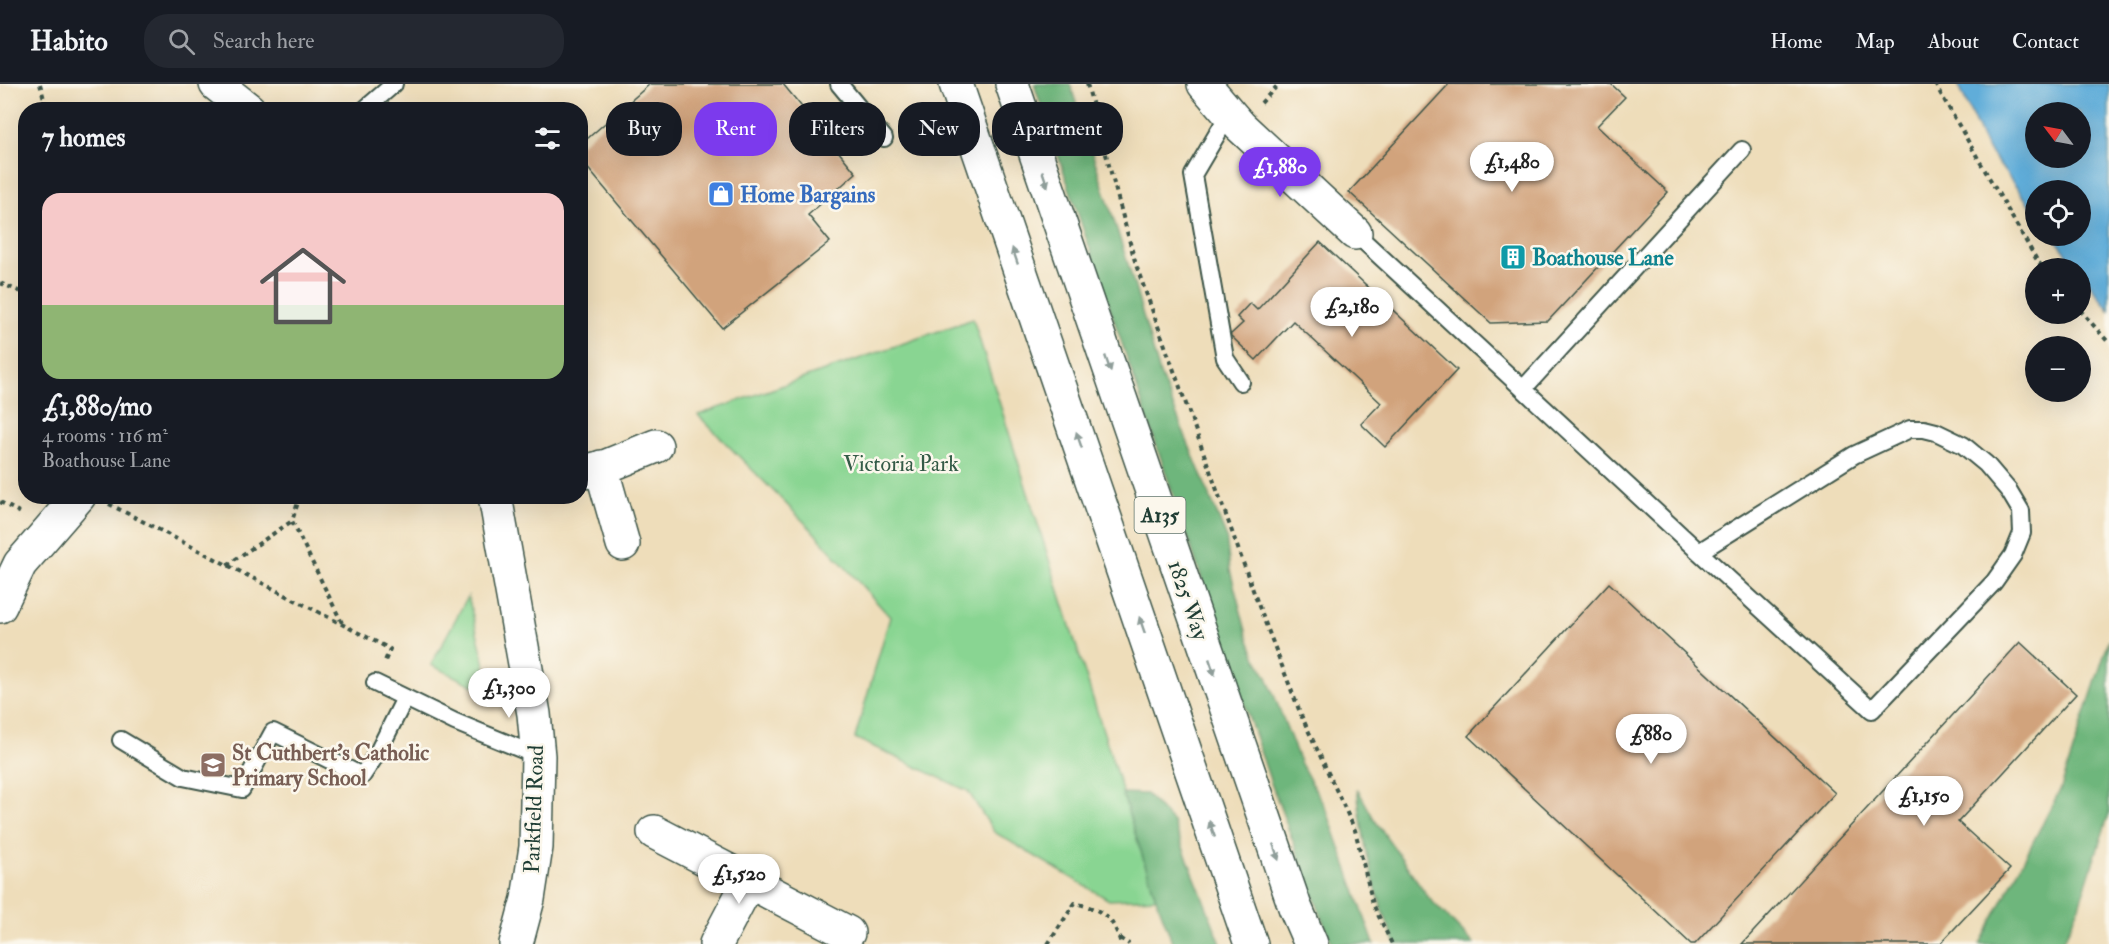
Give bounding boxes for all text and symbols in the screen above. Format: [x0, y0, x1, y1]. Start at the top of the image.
search box [144, 14, 564, 68]
text: Habito [30, 24, 108, 59]
icon: search [165, 25, 198, 58]
text: Search here [213, 27, 315, 55]
text: Home [1770, 28, 1822, 55]
text: Map [1855, 28, 1895, 55]
text: About [1928, 28, 1979, 55]
text: Contact [2012, 28, 2079, 55]
chip: Buy [606, 102, 682, 156]
chip: Rent [694, 102, 777, 156]
chip: Filters [789, 102, 886, 156]
chip: New [898, 102, 980, 156]
chip: Apartment [992, 102, 1123, 156]
north arrow [2025, 102, 2091, 168]
map controls [2025, 102, 2091, 402]
text: 7 homes [42, 122, 125, 154]
icon: filters [531, 122, 564, 155]
pin: £1,480 [1463, 142, 1561, 193]
pin: £1,880 [1231, 147, 1329, 198]
text: £1,480 [1484, 149, 1540, 174]
text: £1,880 [1253, 154, 1307, 179]
one-way arrow [1040, 170, 1050, 188]
shop icon: Home Bargains [706, 179, 736, 209]
button: locate [2025, 180, 2091, 246]
place label: Home Bargains [740, 181, 876, 210]
icon: home [249, 232, 357, 340]
building icon: Boathouse Lane [1498, 242, 1528, 272]
place label: Boathouse Lane [1532, 244, 1674, 272]
one-way arrow [1010, 247, 1020, 265]
button: + [2025, 258, 2091, 324]
pin: £2,180 [1303, 287, 1401, 338]
text: £2,180 [1324, 294, 1380, 319]
button: − [2025, 336, 2091, 402]
one-way arrow [1104, 355, 1114, 373]
text: £1,880/mo [42, 391, 152, 423]
text: 4 rooms · 116 m² [42, 423, 168, 448]
one-way arrow [1073, 431, 1083, 449]
text: Boathouse Lane [42, 448, 171, 473]
park label: Victoria Park [843, 450, 959, 478]
road number: A135 [1134, 497, 1186, 533]
street label: 1825 Way [1161, 557, 1215, 644]
one-way arrow [1136, 616, 1146, 634]
one-way arrow [1208, 658, 1218, 676]
pin: £1,300 [460, 668, 558, 719]
text: £1,300 [482, 675, 536, 700]
pin: £880 [1615, 714, 1687, 765]
text: £880 [1630, 721, 1672, 746]
place label: St Cuthbert's Catholic Primary School [232, 739, 429, 793]
street label: Parkfield Road [518, 744, 550, 874]
school or university icon: St Cuthbert's Catholic Primary School [198, 750, 228, 780]
pin: £1,150 [1875, 776, 1973, 827]
text: £1,150 [1898, 783, 1950, 808]
one-way arrow [1206, 820, 1216, 838]
one-way arrow [1271, 843, 1281, 861]
pin: £1,520 [690, 854, 788, 905]
text: £1,520 [712, 861, 766, 886]

